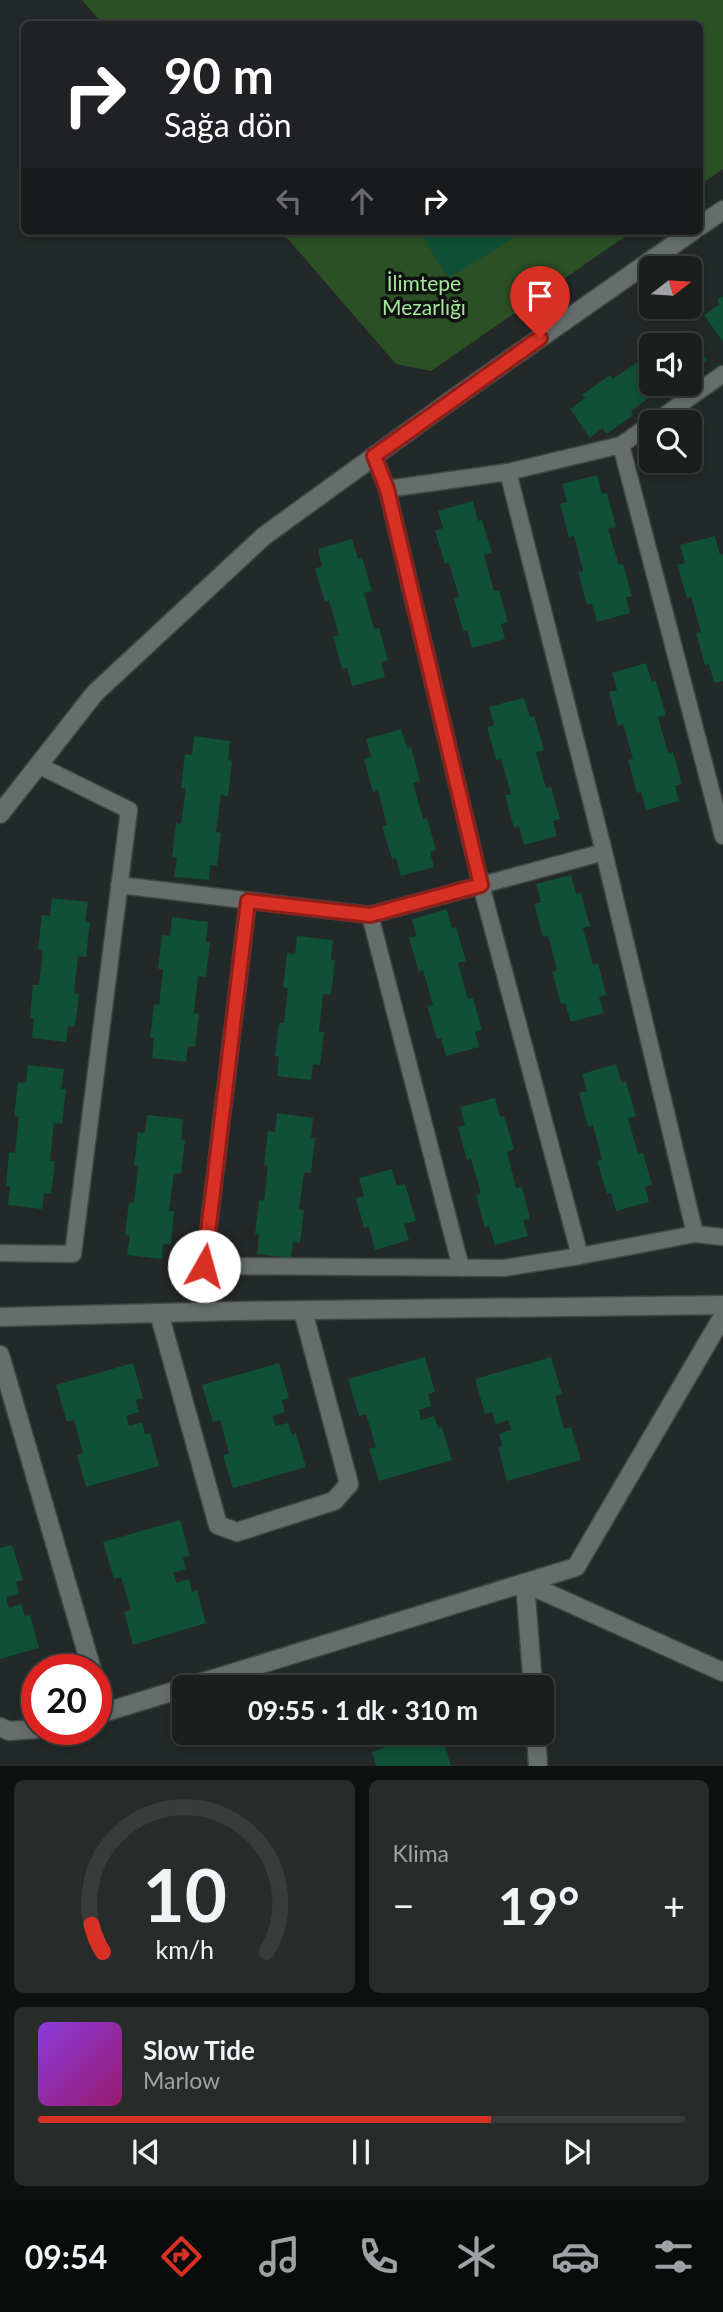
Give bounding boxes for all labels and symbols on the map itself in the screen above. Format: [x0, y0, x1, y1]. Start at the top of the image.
north arrow [639, 256, 702, 318]
pin [510, 266, 570, 338]
park label: İlimtepe Mezarlığı [382, 270, 466, 319]
position arrow [167, 1229, 241, 1303]
speed limit sign: 20 [21, 1654, 112, 1745]

